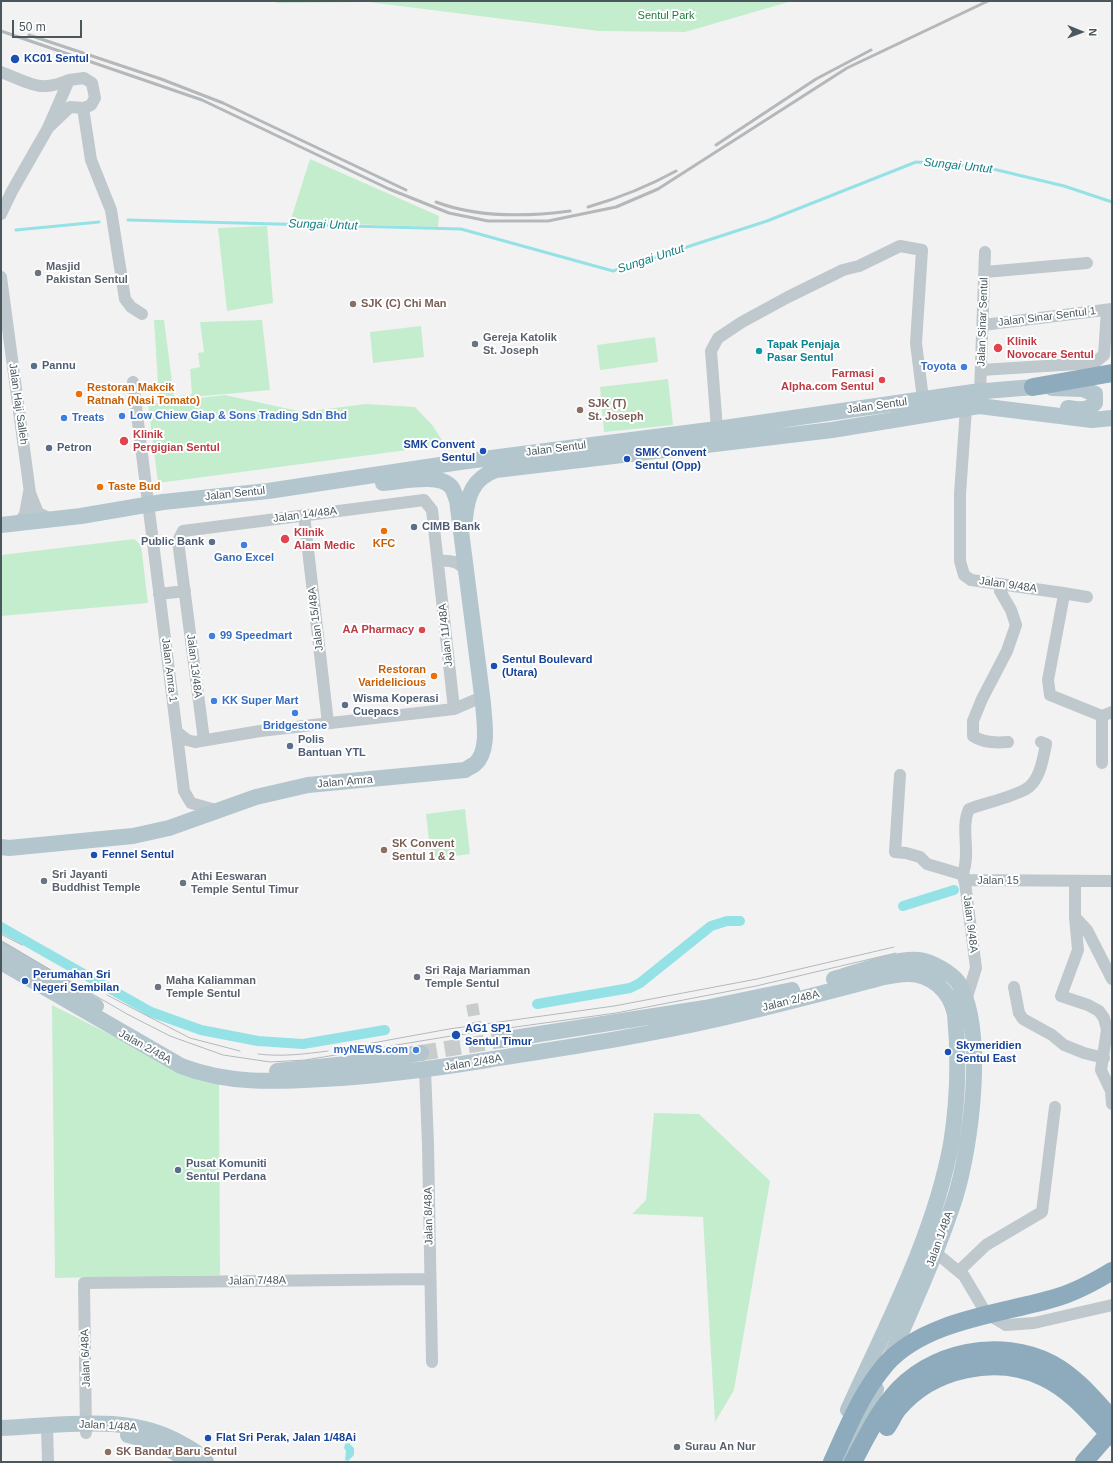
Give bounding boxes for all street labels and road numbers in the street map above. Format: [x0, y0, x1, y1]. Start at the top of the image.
street label: Jalan Sinar Sentul [975, 277, 991, 367]
street label: Jalan Sinar Sentul 1 [997, 304, 1097, 330]
street label: Jalan Haji Salleh [6, 363, 30, 445]
street label: Jalan Sentul [846, 395, 908, 417]
street label: Jalan Sentul [525, 439, 587, 459]
street label: Jalan Sentul [204, 484, 266, 504]
street label: Jalan 14/48A [272, 505, 338, 525]
street label: Jalan 9/48A [978, 574, 1038, 596]
street label: Jalan 15/48A [306, 586, 326, 652]
street label: Jalan 11/48A [436, 603, 456, 667]
street label: Jalan 13/48A [184, 633, 204, 699]
street label: Jalan Amra 1 [159, 637, 179, 703]
street label: Jalan Amra [317, 773, 373, 791]
street label: Jalan 15 [977, 874, 1019, 888]
street label: Jalan 9/48A [960, 894, 980, 954]
street label: Jalan 2/48A [761, 988, 821, 1014]
street label: Jalan 2/48A [116, 1027, 174, 1067]
street label: Jalan 2/48A [443, 1052, 503, 1074]
street label: Jalan 8/48A [422, 1187, 436, 1245]
street label: Jalan 1/48A [924, 1209, 956, 1269]
street label: Jalan 7/48A [228, 1274, 286, 1288]
street label: Jalan 6/48A [78, 1329, 94, 1387]
street label: Jalan 1/48A [79, 1418, 137, 1434]

